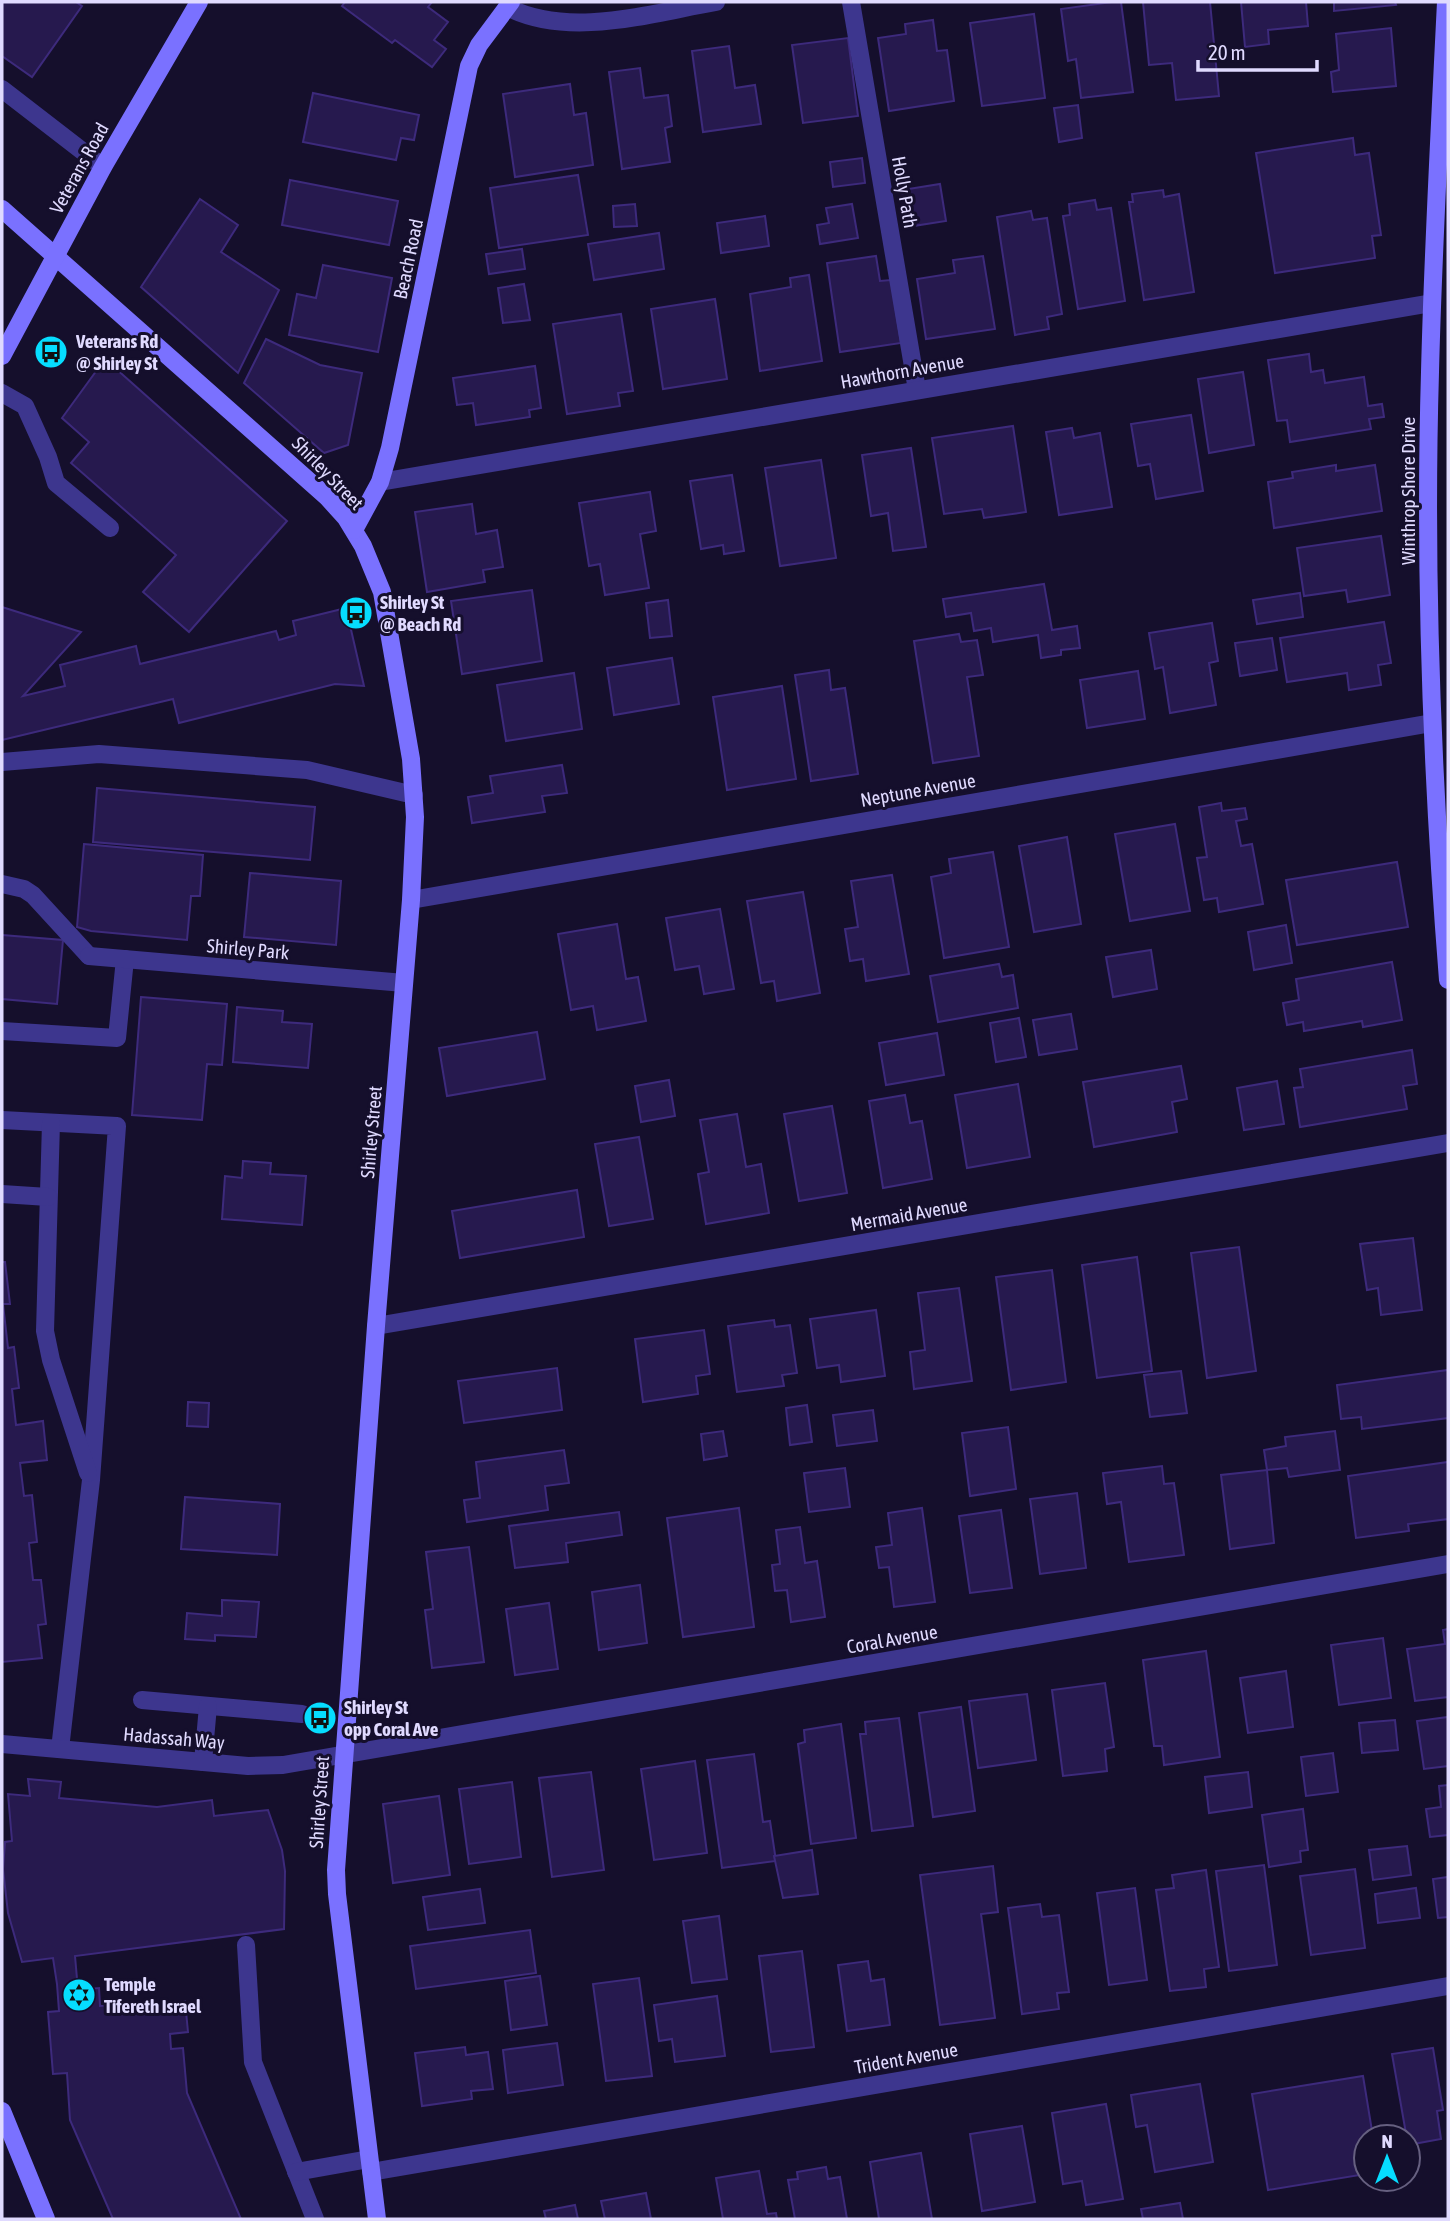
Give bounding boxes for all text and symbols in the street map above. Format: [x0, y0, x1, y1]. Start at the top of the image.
scale bar [1198, 28, 1317, 72]
text: 20 m [1208, 40, 1246, 64]
street label: Veterans Road [45, 119, 113, 217]
street label: Holly Path [888, 154, 922, 230]
street label: Beach Road [389, 217, 427, 301]
place label: Veterans Rd @ Shirley St [75, 330, 158, 374]
bus stop icon: Veterans Rd @ Shirley St [32, 333, 70, 371]
street label: Hawthorn Avenue [839, 349, 965, 393]
street label: Winthrop Shore Drive [1397, 417, 1419, 565]
street label: Shirley Street [288, 432, 368, 514]
place label: Shirley St @ Beach Rd [380, 591, 461, 635]
bus stop icon: Shirley St @ Beach Rd [337, 594, 375, 632]
street label: Neptune Avenue [859, 769, 977, 811]
street label: Shirley Park [206, 934, 291, 964]
street label: Shirley Street [356, 1085, 386, 1179]
street label: Mermaid Avenue [849, 1193, 969, 1235]
street label: Coral Avenue [845, 1620, 939, 1658]
place label: Shirley St opp Coral Ave [344, 1696, 439, 1740]
bus stop icon: Shirley St opp Coral Ave [301, 1699, 339, 1737]
street label: Hadassah Way [122, 1723, 226, 1753]
street label: Shirley Street [305, 1755, 333, 1849]
place label: Temple Tifereth Israel [104, 1973, 202, 2017]
synagogue icon: Temple Tifereth Israel [60, 1976, 98, 2014]
street label: Trident Avenue [853, 2038, 959, 2078]
north arrow [1352, 2123, 1422, 2193]
text: N [1381, 2130, 1393, 2152]

